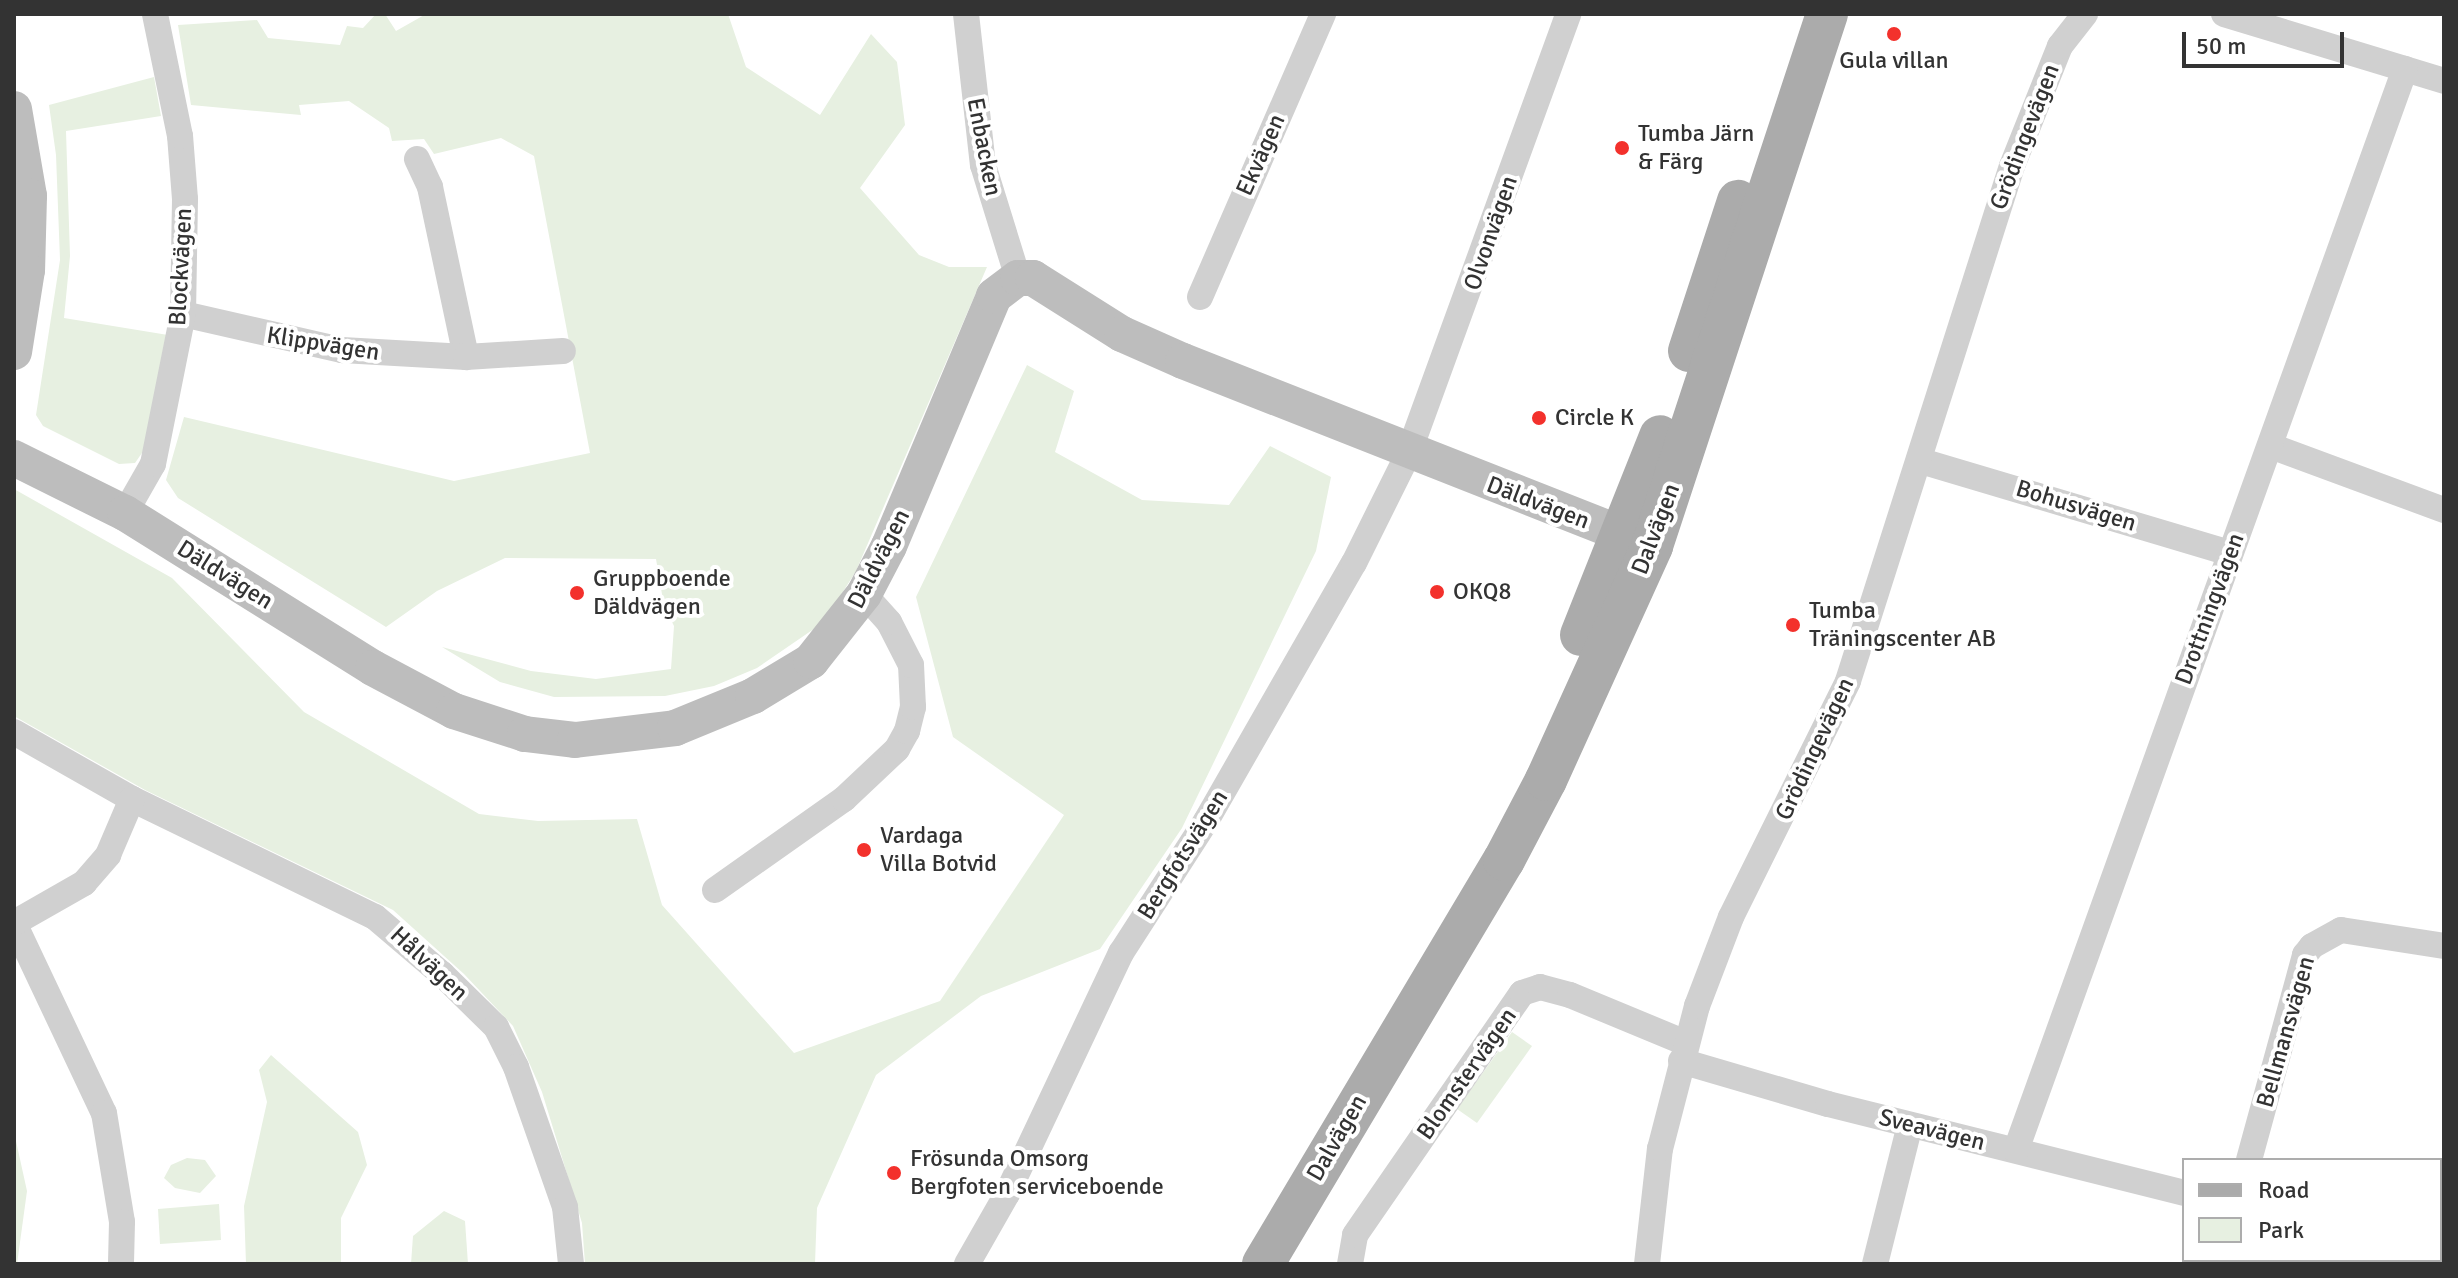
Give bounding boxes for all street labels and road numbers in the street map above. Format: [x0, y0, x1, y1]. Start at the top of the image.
street label: Grödingevägen [1984, 60, 2066, 214]
street label: Enbacken [960, 95, 1008, 199]
street label: Ekvägen [1230, 110, 1292, 200]
street label: Olvonvägen [1458, 172, 1524, 294]
street label: Blockvägen [164, 207, 198, 327]
street label: Klippvägen [265, 321, 381, 367]
street label: Däldvägen [1483, 470, 1593, 536]
street label: Bohusvägen [2012, 474, 2140, 538]
street label: Dalvägen [1626, 479, 1686, 579]
street label: Däldvägen [842, 504, 916, 614]
street label: Drottningvägen [2169, 529, 2251, 689]
street label: Däldvägen [172, 534, 278, 616]
street label: Grödingevägen [1769, 673, 1861, 825]
street label: Bergfotsvägen [1132, 785, 1234, 925]
street label: Hålvägen [384, 921, 474, 1007]
street label: Bellmansvägen [2251, 953, 2321, 1111]
street label: Blomstervägen [1411, 1003, 1523, 1145]
street label: Dalvägen [1301, 1090, 1373, 1186]
street label: Sveavägen [1876, 1103, 1988, 1157]

